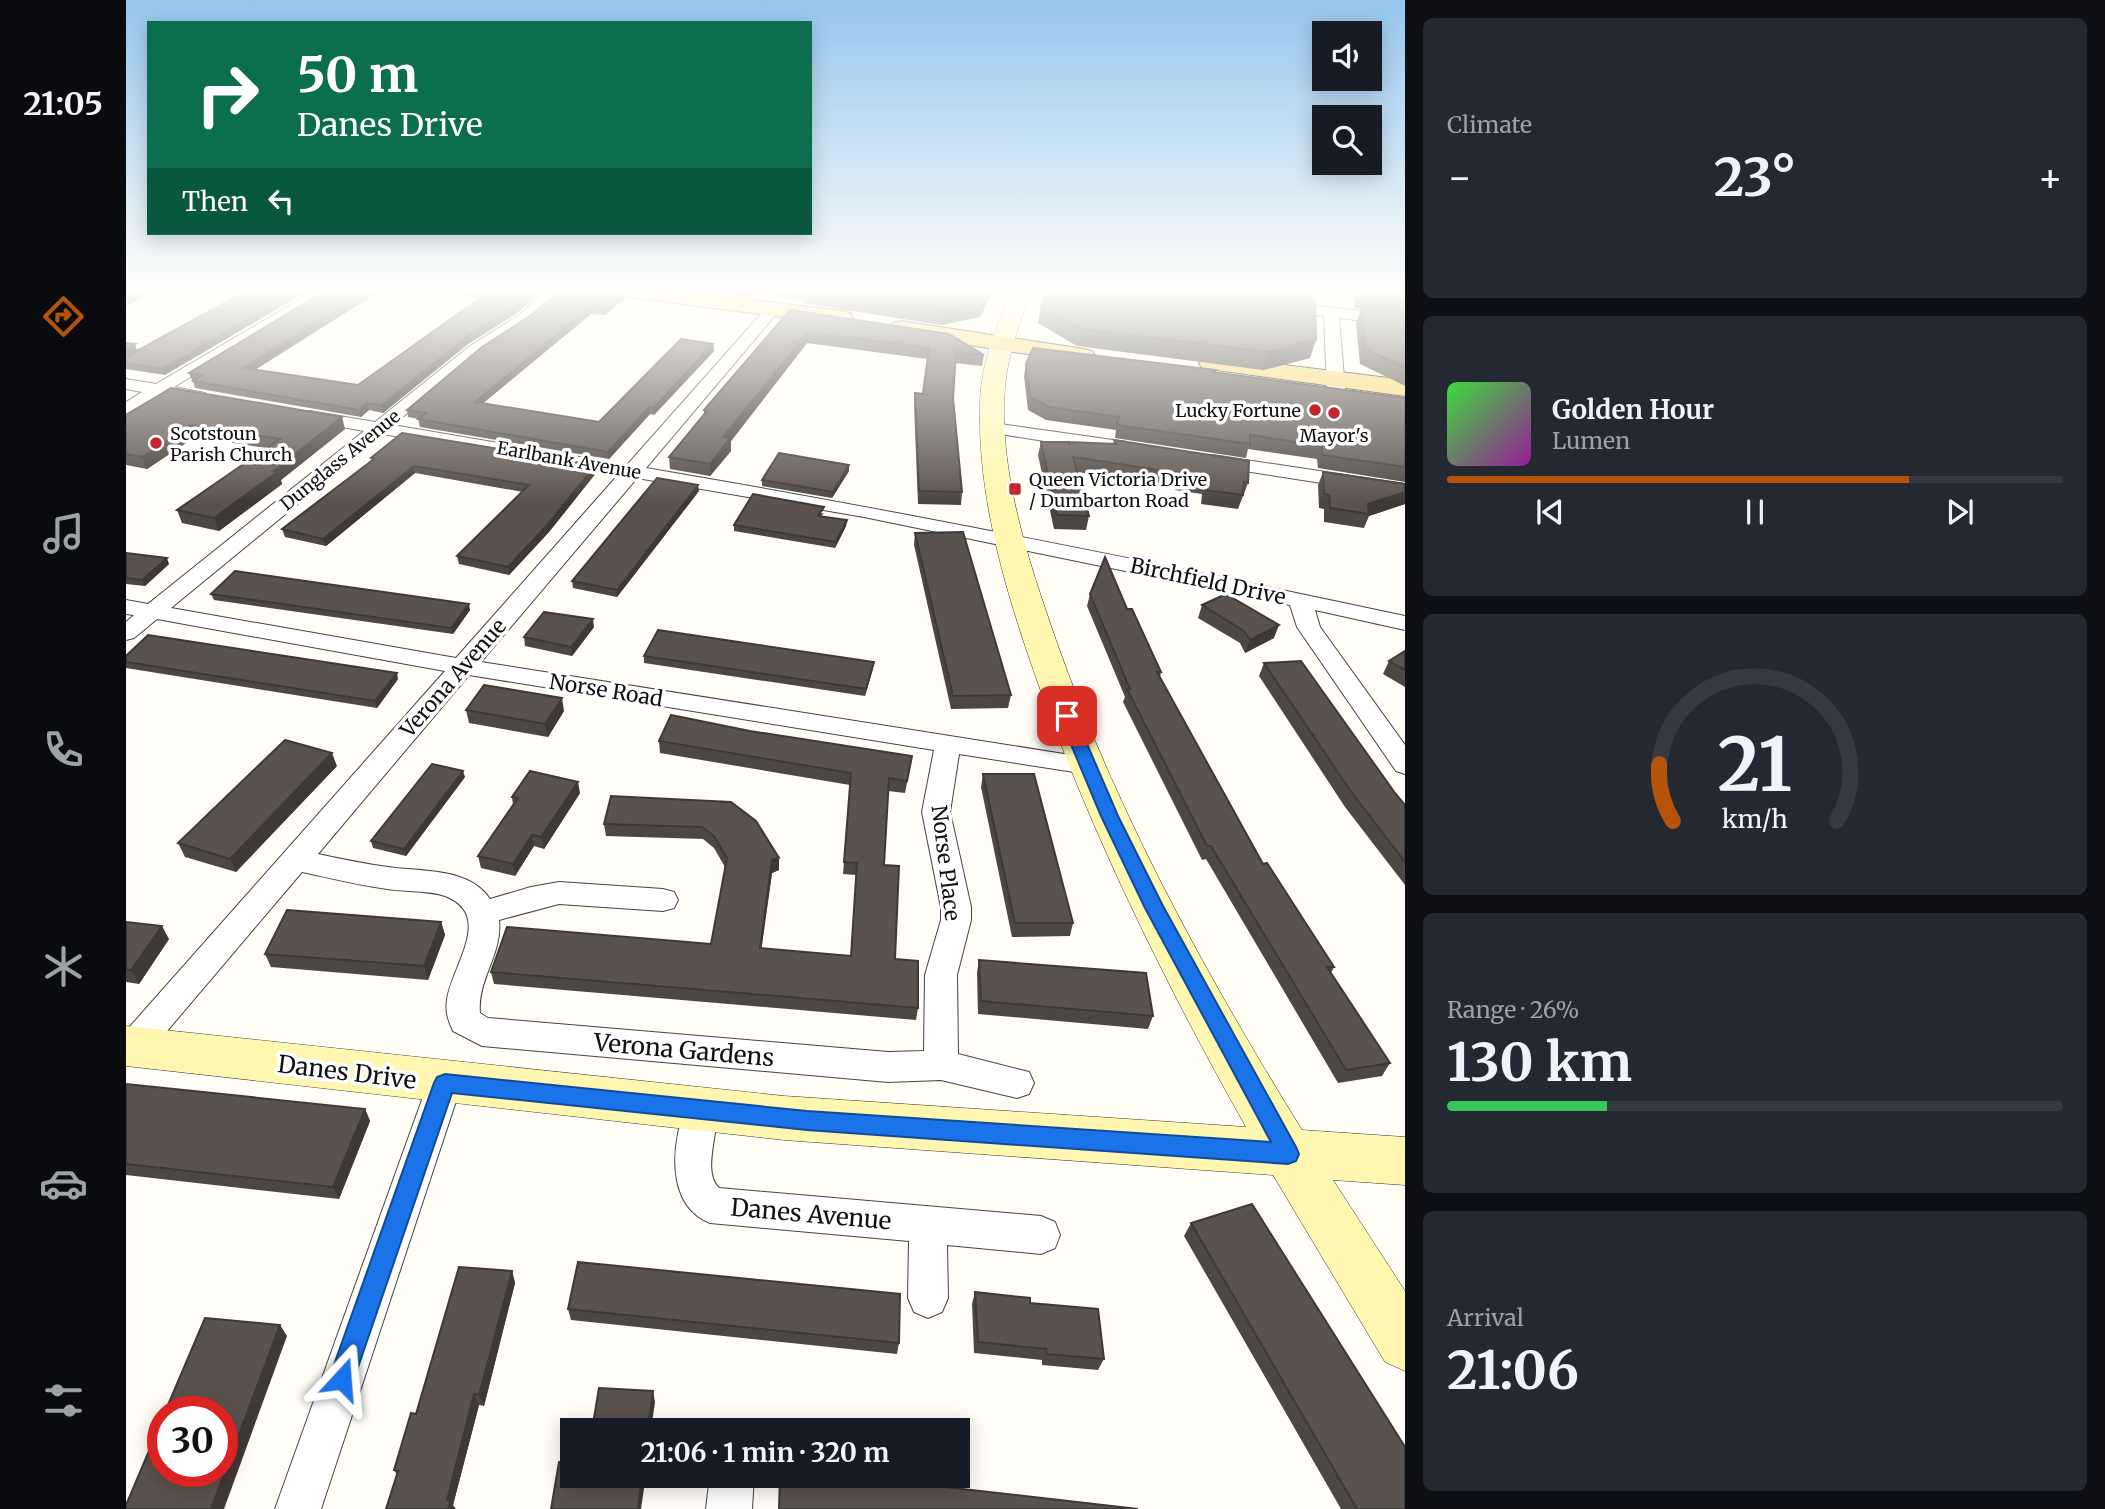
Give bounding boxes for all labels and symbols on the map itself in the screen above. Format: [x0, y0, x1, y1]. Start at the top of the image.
place label: Lucky Fortune [1175, 399, 1301, 422]
marker: Lucky Fortune [1307, 402, 1323, 418]
street label: Dunglass Avenue [275, 405, 405, 515]
marker: Mayor's [1326, 405, 1342, 421]
place label: Scotstoun Parish Church [170, 422, 292, 466]
place label: Mayor's [1299, 424, 1369, 447]
marker: Scotstoun Parish Church [148, 435, 164, 451]
street label: Earlbank Avenue [495, 436, 643, 484]
place label: Queen Victoria Drive / Dumbarton Road [1029, 468, 1207, 512]
marker: Queen Victoria Drive / Dumbarton Road [1007, 481, 1023, 497]
street label: Birchfield Drive [1128, 551, 1288, 611]
street label: Verona Avenue [393, 613, 512, 744]
street label: Norse Road [547, 668, 665, 712]
pin [1037, 686, 1097, 746]
street label: Norse Place [926, 804, 966, 922]
street label: Verona Gardens [592, 1027, 775, 1073]
street label: Danes Drive [276, 1048, 418, 1096]
street label: Danes Avenue [729, 1192, 893, 1236]
position arrow [305, 1342, 379, 1416]
speed limit sign: 30 [147, 1396, 238, 1487]

